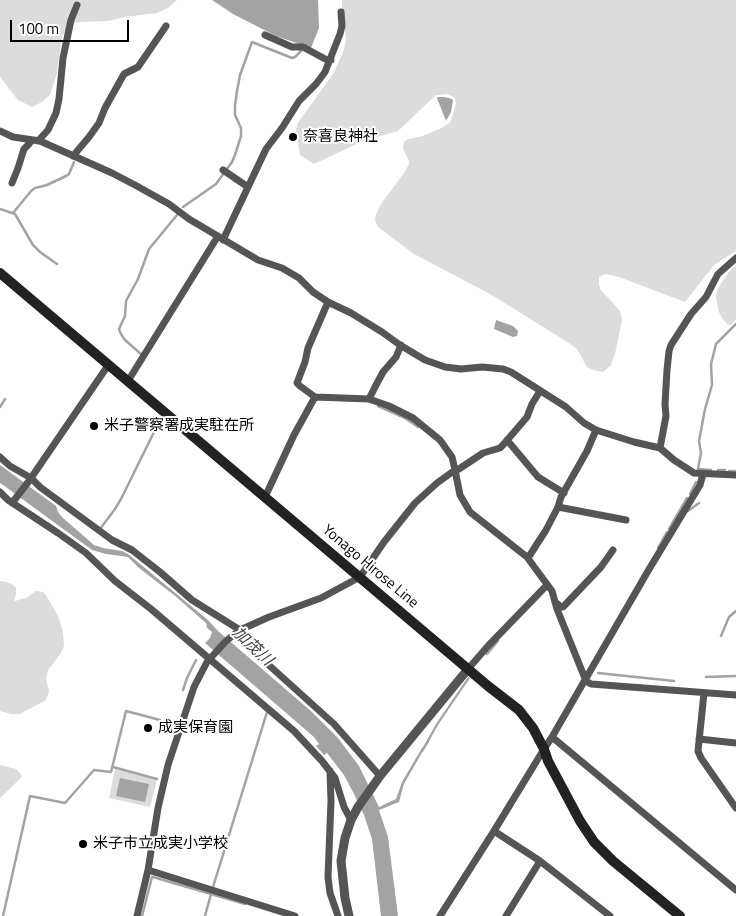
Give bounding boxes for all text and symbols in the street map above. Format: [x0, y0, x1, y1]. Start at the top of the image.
scale bar [12, 10, 131, 42]
text: 100 m [18, 17, 59, 40]
place label: 奈喜良神社 [303, 128, 378, 146]
marker: 奈喜良神社 [287, 131, 299, 143]
place label: 米子警察署成実駐在所 [104, 417, 254, 435]
marker: 米子警察署成実駐在所 [88, 420, 100, 432]
street label: Yonago Hirose Line [318, 522, 422, 612]
water label: 加茂川 [228, 624, 276, 670]
place label: 成実保育園 [158, 719, 233, 737]
marker: 成実保育園 [142, 722, 154, 734]
place label: 米子市立成実小学校 [93, 835, 228, 853]
marker: 米子市立成実小学校 [77, 838, 89, 850]

